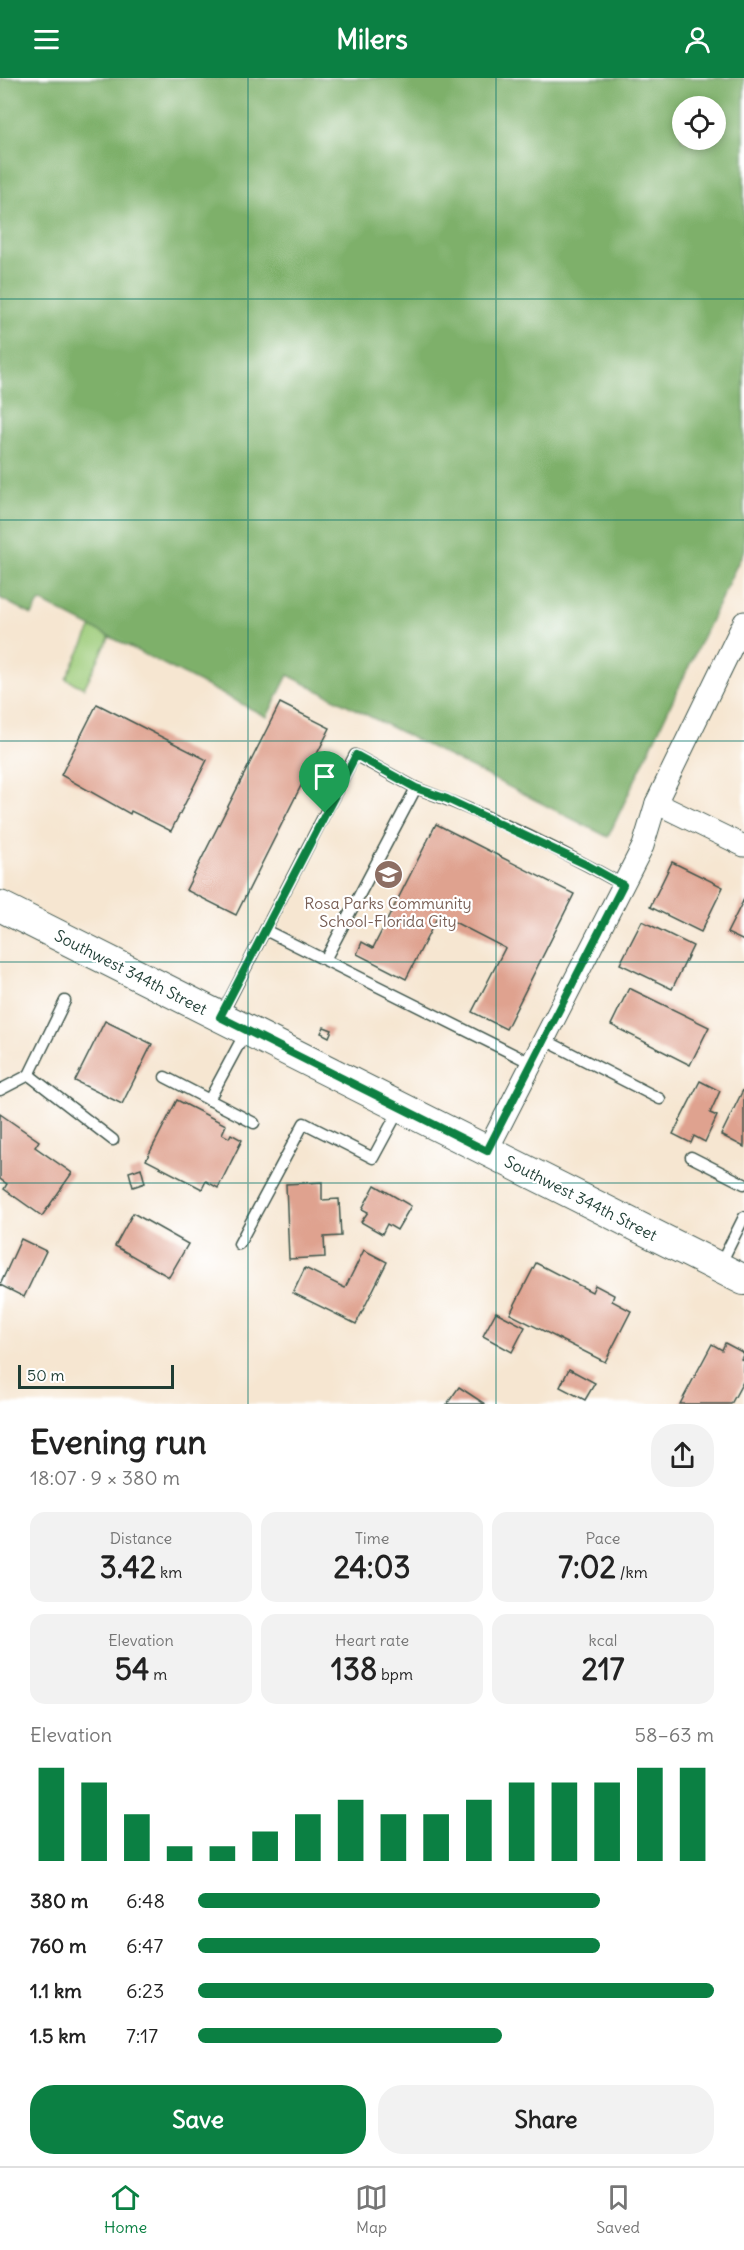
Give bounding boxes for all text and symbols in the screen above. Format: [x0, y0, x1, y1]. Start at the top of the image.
text: Milers [336, 22, 408, 56]
icon: menu [30, 23, 63, 56]
icon: person [681, 23, 714, 56]
map controls [672, 96, 726, 150]
button: locate [672, 96, 726, 150]
pin [299, 751, 350, 813]
icon: arrive [308, 760, 341, 793]
school or university icon: Rosa Parks Community School-Florida City [372, 859, 404, 891]
place label: Rosa Parks Community School-Florida City [304, 893, 472, 931]
street label: Southwest 344th Street [52, 925, 211, 1019]
street label: Southwest 344th Street [502, 1151, 661, 1245]
scale bar [18, 1362, 174, 1390]
text: 50 m [27, 1365, 65, 1385]
text: Evening run [30, 1421, 206, 1463]
button: share [651, 1424, 714, 1487]
text: 18:07 · 9 × 380 m [30, 1465, 180, 1490]
text: Distance [110, 1528, 172, 1548]
text: Time [355, 1528, 389, 1548]
text: Pace [586, 1528, 620, 1548]
text: 3.42 [100, 1548, 156, 1586]
text: 24:03 [334, 1548, 410, 1586]
text: 7:02 [558, 1548, 616, 1586]
text: km [156, 1562, 182, 1582]
text: /km [616, 1562, 648, 1582]
text: Elevation [108, 1630, 174, 1650]
text: Heart rate [335, 1630, 409, 1650]
text: kcal [589, 1630, 617, 1650]
text: 54 [115, 1650, 149, 1688]
text: 138 [331, 1650, 377, 1688]
text: 217 [581, 1650, 625, 1688]
text: m [149, 1664, 167, 1684]
text: bpm [377, 1664, 413, 1684]
text: Elevation [30, 1722, 112, 1747]
text: 58–63 m [634, 1722, 714, 1747]
text: 380 m [30, 1888, 88, 1913]
text: 6:48 [126, 1888, 165, 1913]
text: 760 m [30, 1933, 87, 1958]
text: 6:47 [126, 1933, 163, 1958]
text: 1.1 km [30, 1978, 82, 2003]
text: 6:23 [126, 1978, 164, 2003]
text: 1.5 km [30, 2023, 86, 2048]
text: 7:17 [126, 2023, 158, 2048]
button: Save [30, 2085, 366, 2154]
button: Share [378, 2085, 714, 2154]
tab: Home [104, 2181, 147, 2237]
tab: Map [355, 2181, 388, 2237]
tab: Saved [596, 2181, 640, 2237]

